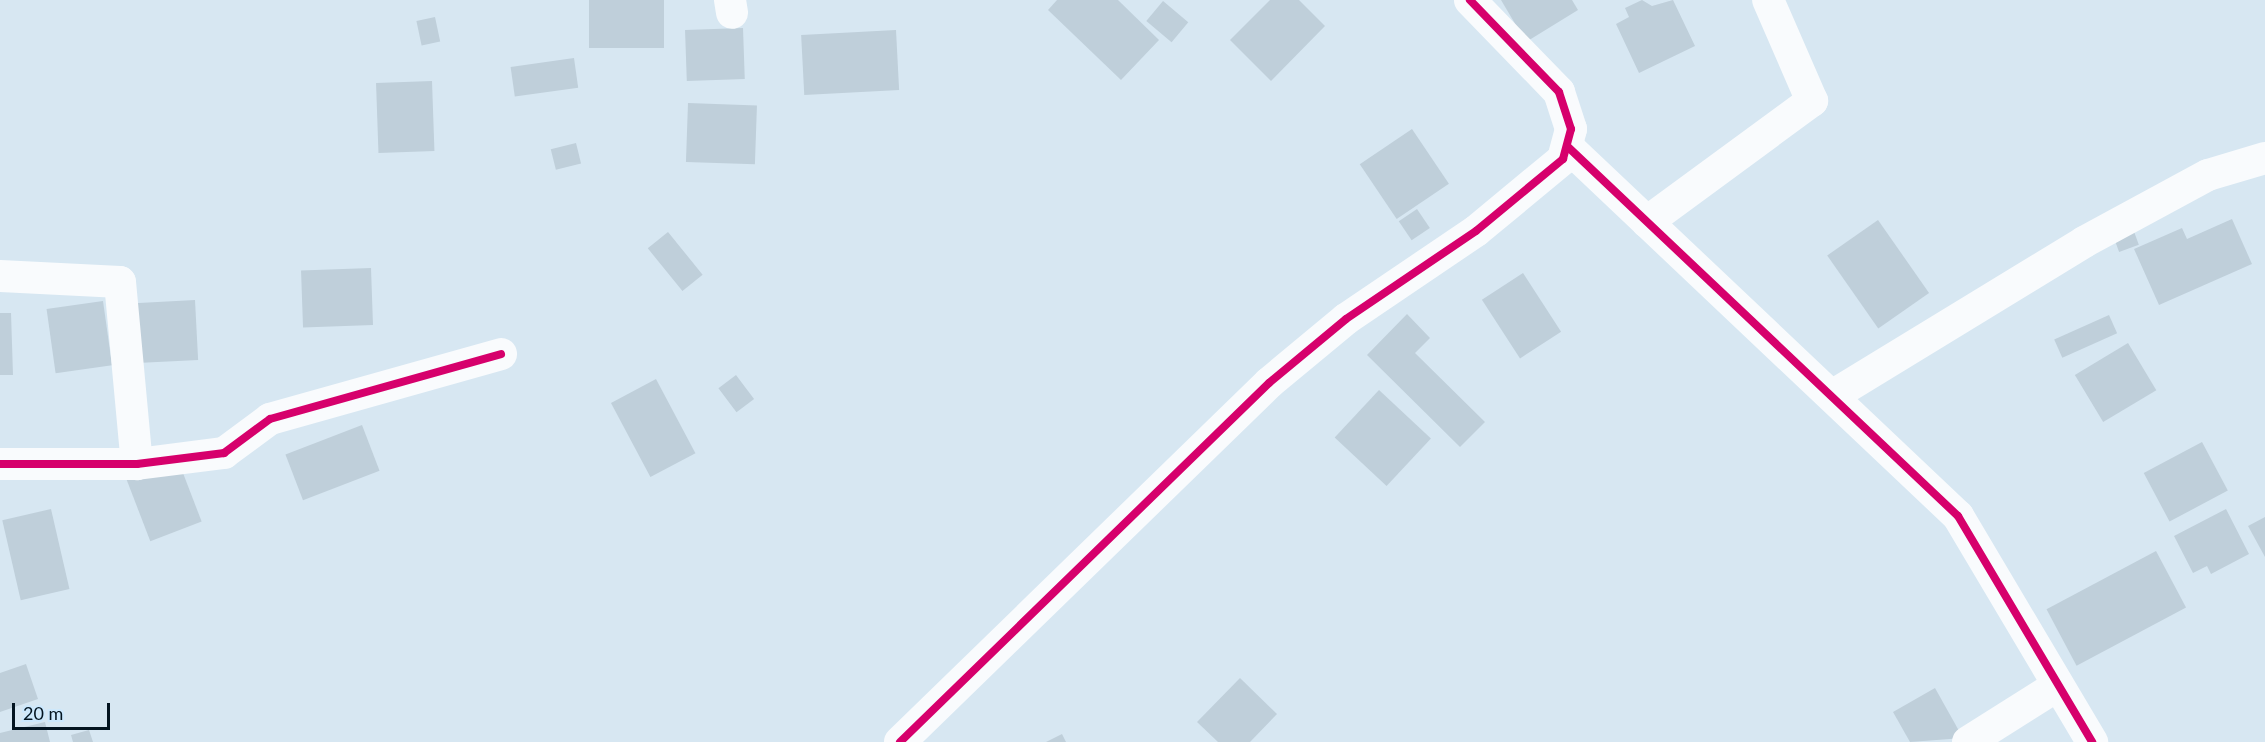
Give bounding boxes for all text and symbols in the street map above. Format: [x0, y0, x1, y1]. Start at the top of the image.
scale bar [15, 691, 112, 729]
text: 20 m [23, 702, 63, 724]

